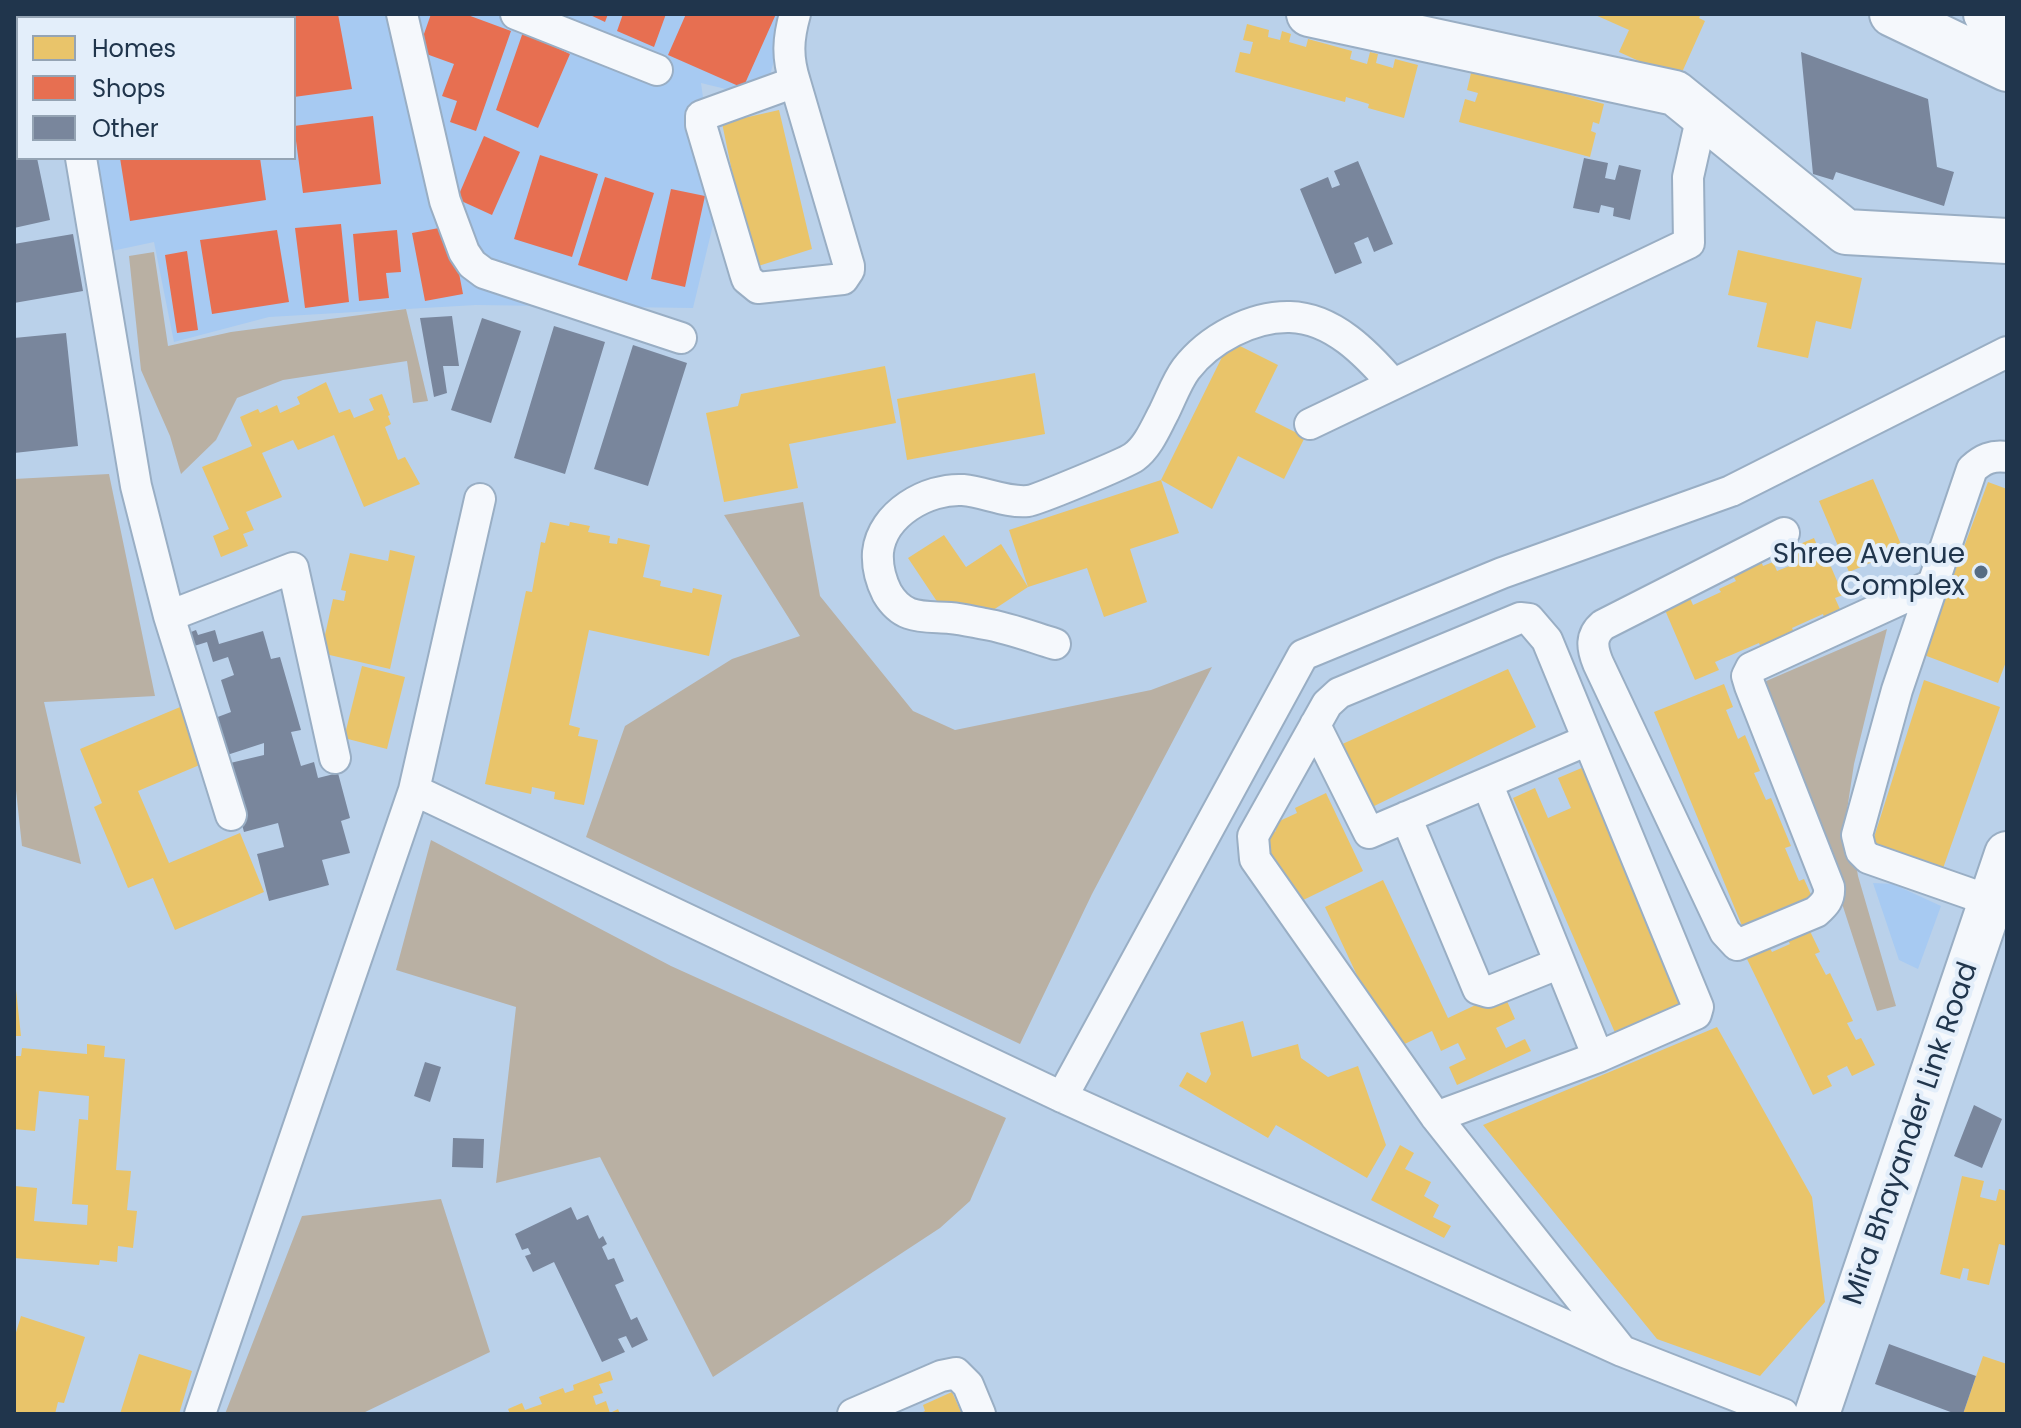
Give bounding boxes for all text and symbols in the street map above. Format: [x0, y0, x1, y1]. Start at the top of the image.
legend [16, 16, 296, 160]
text: Homes [92, 32, 176, 65]
text: Shops [92, 72, 166, 105]
text: Other [92, 112, 159, 145]
place label: Shree Avenue Complex [1773, 539, 1965, 605]
marker: Shree Avenue Complex [1972, 563, 1990, 581]
street label: Mira Bhayander Link Road [1837, 958, 1987, 1310]

